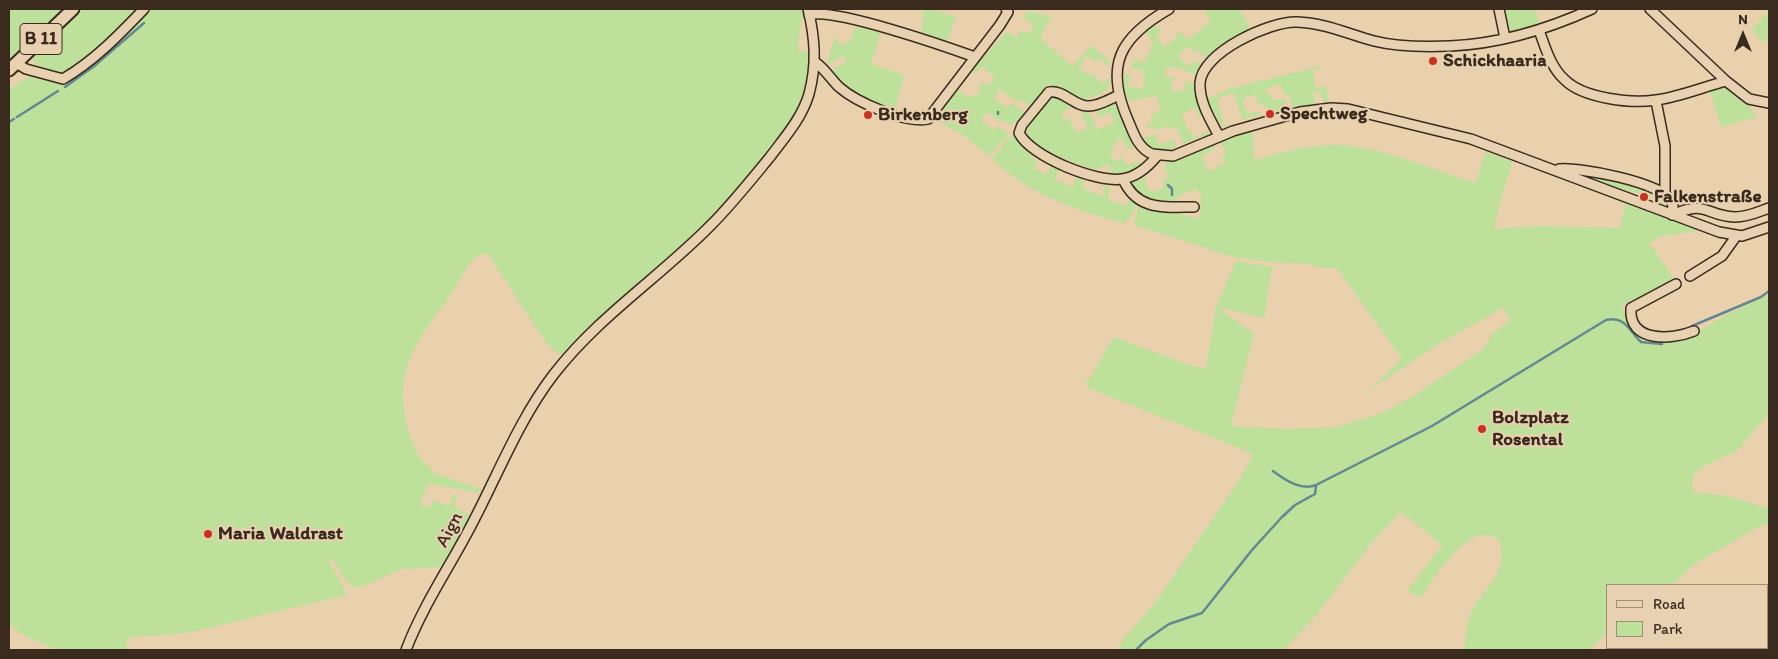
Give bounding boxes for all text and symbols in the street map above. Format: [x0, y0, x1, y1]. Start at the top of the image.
north arrow [1718, 10, 1768, 60]
text: N [1738, 11, 1748, 28]
road number: B 11 [20, 23, 62, 54]
place label: Schickhaaria [1443, 50, 1547, 72]
marker: Schickhaaria [1427, 55, 1439, 67]
place label: Spechtweg [1280, 103, 1367, 125]
place label: Birkenberg [878, 104, 968, 126]
marker: Spechtweg [1264, 108, 1276, 120]
marker: Birkenberg [862, 109, 874, 121]
place label: Falkenstraße [1654, 186, 1762, 208]
marker: Falkenstraße [1638, 191, 1650, 203]
place label: Bolzplatz Rosental [1492, 407, 1569, 451]
marker: Bolzplatz Rosental [1476, 423, 1488, 435]
street label: Aign [431, 508, 469, 552]
place label: Maria Waldrast [218, 523, 343, 545]
marker: Maria Waldrast [202, 528, 214, 540]
legend [1606, 584, 1768, 649]
text: Road [1653, 595, 1685, 613]
text: Park [1653, 620, 1683, 638]

